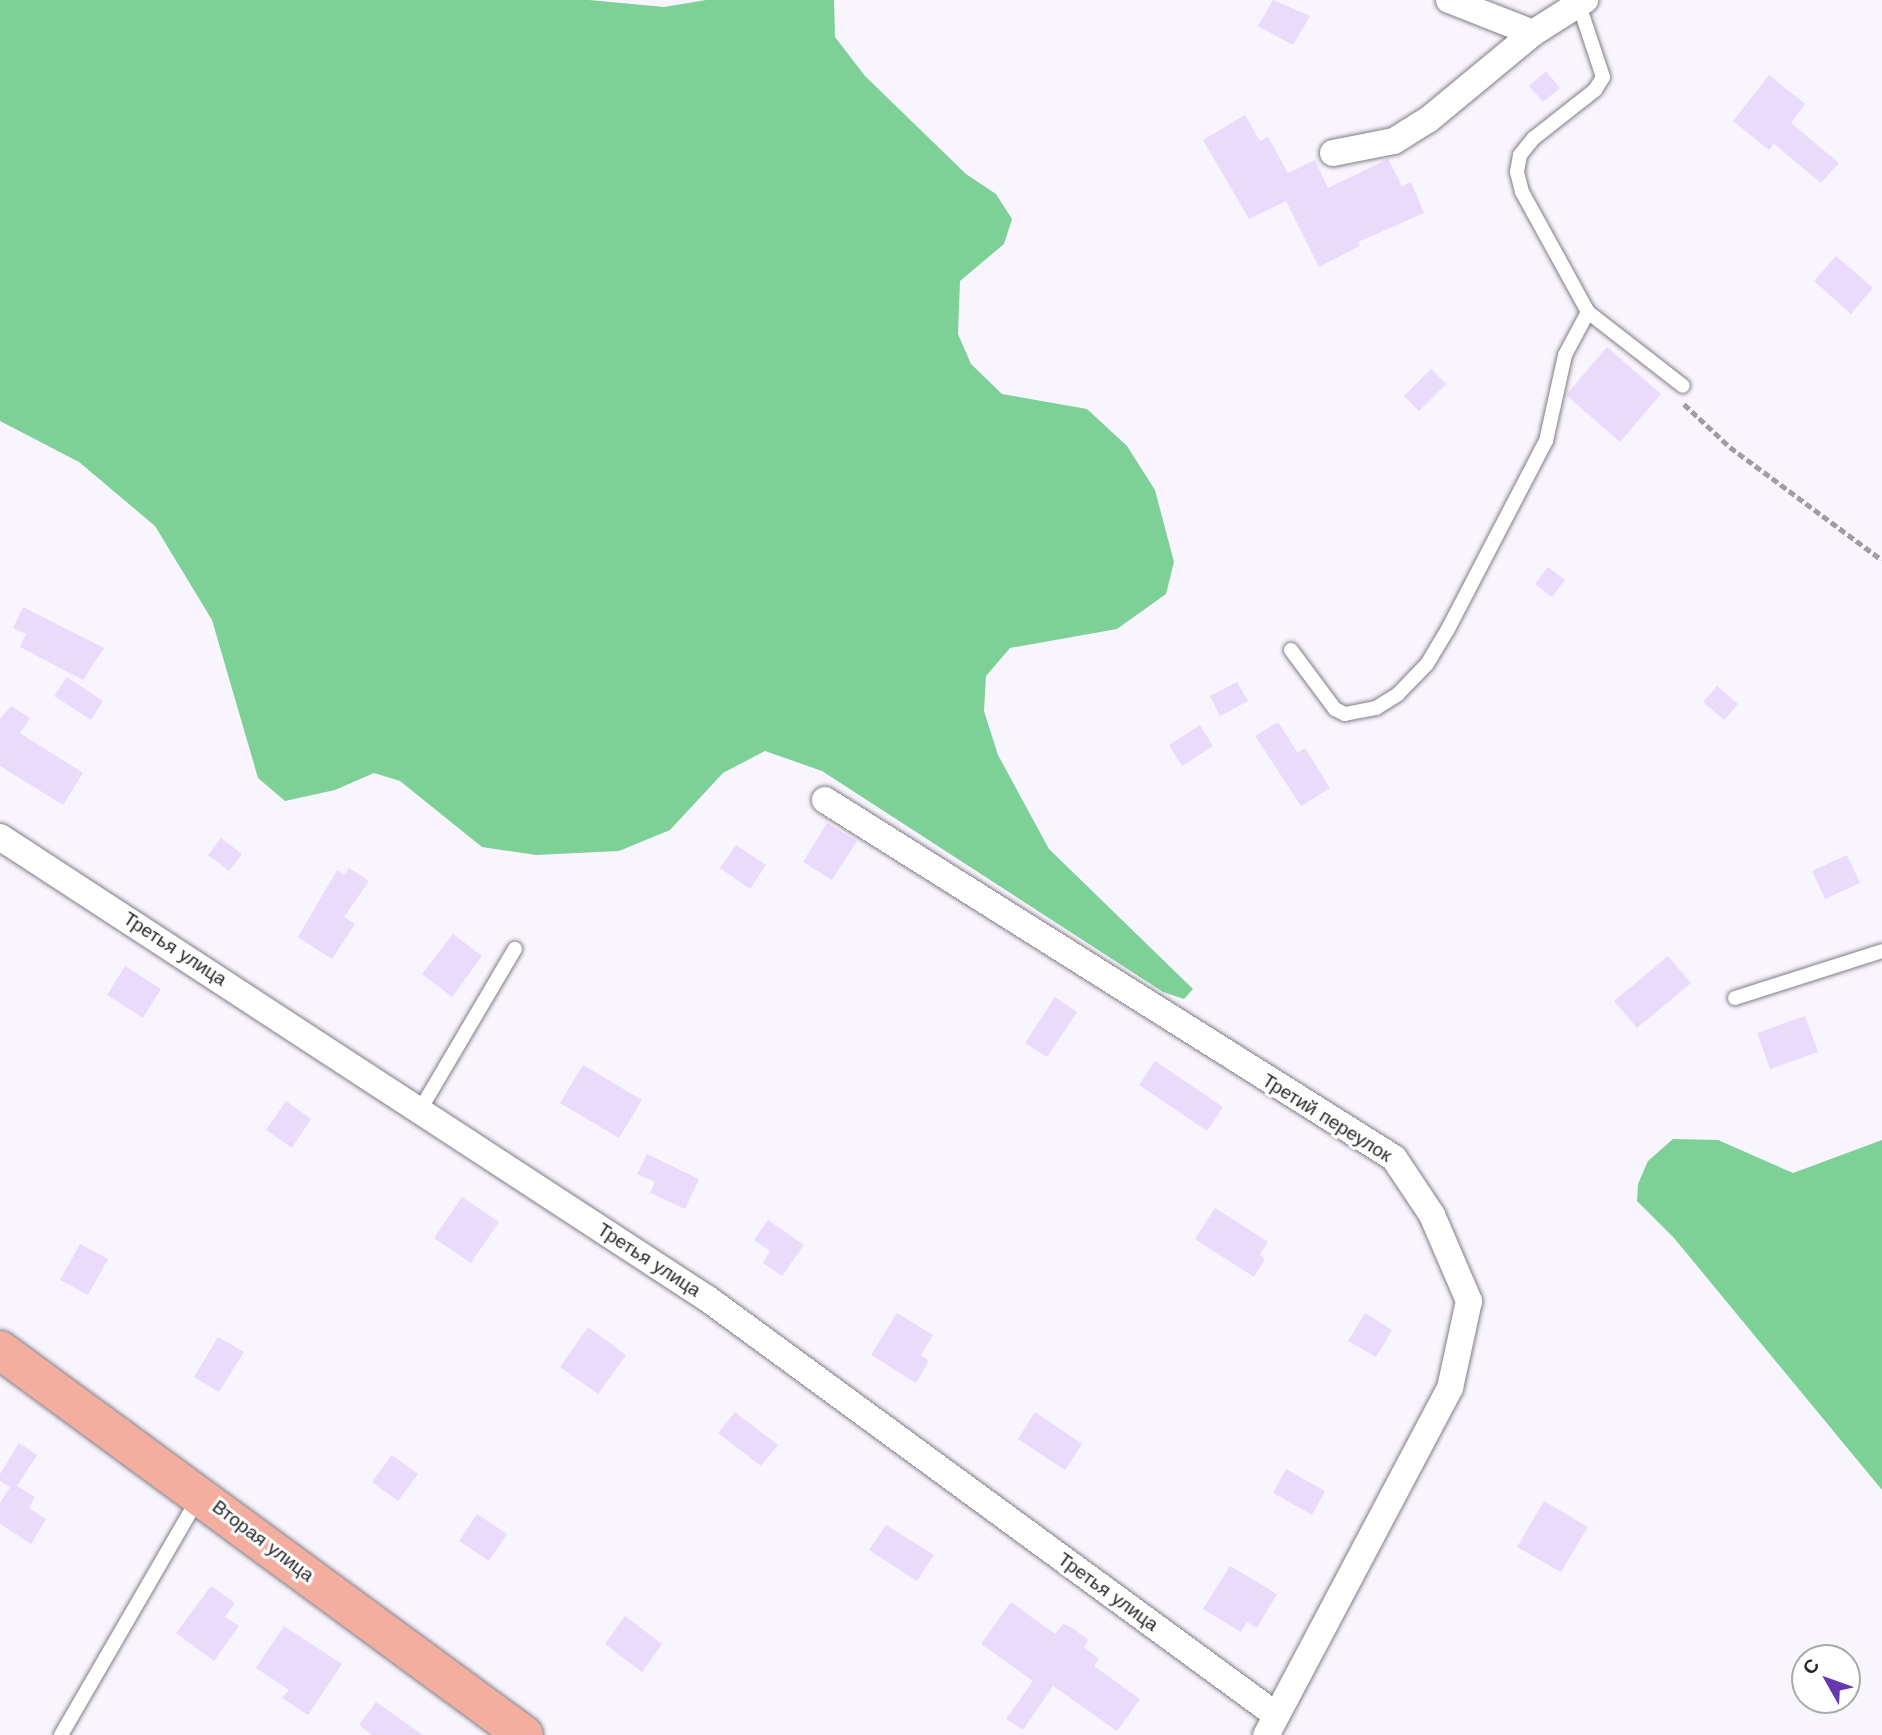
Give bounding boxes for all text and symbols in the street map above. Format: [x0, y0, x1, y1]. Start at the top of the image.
street label: Третья улица [119, 907, 231, 991]
street label: Третий переулок [1258, 1069, 1396, 1167]
street label: Третья улица [593, 1218, 705, 1302]
street label: Вторая улица [208, 1495, 318, 1587]
street label: Третья улица [1053, 1548, 1163, 1636]
north arrow [1791, 1644, 1861, 1714]
text: С [1798, 1654, 1824, 1679]

